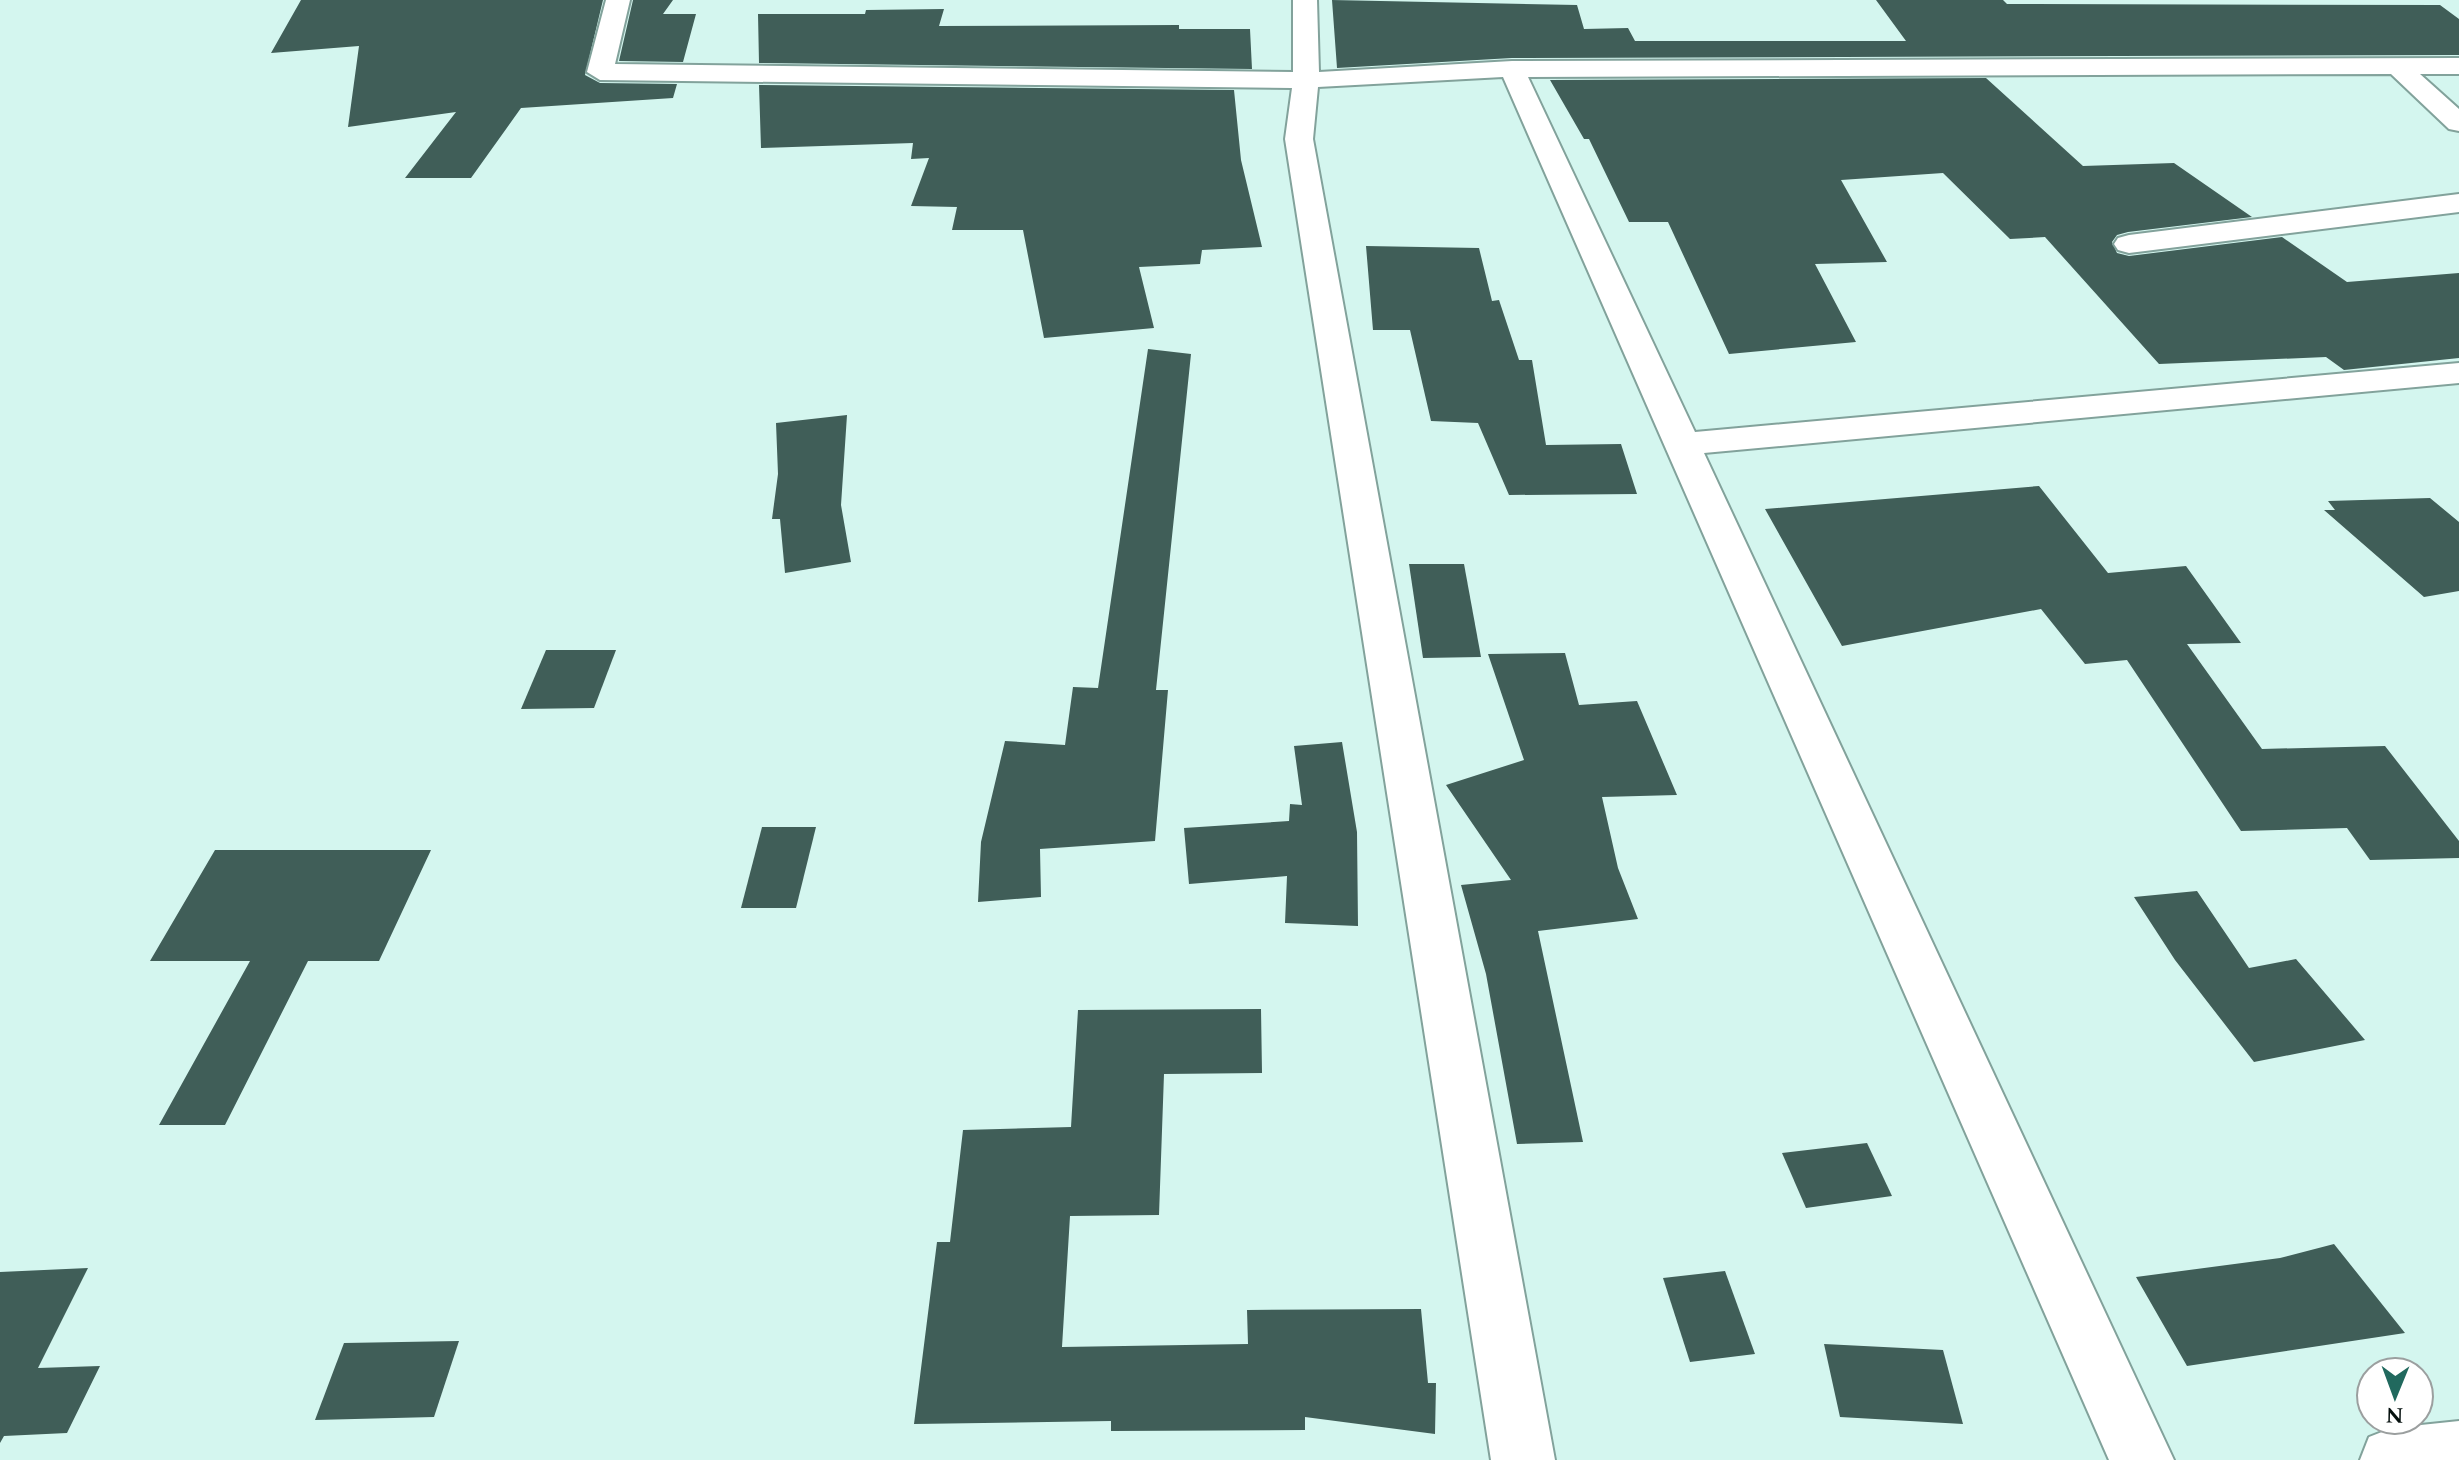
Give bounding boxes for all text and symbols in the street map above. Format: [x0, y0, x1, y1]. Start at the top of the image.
north arrow [2355, 1356, 2435, 1436]
text: N [2385, 1398, 2404, 1431]

